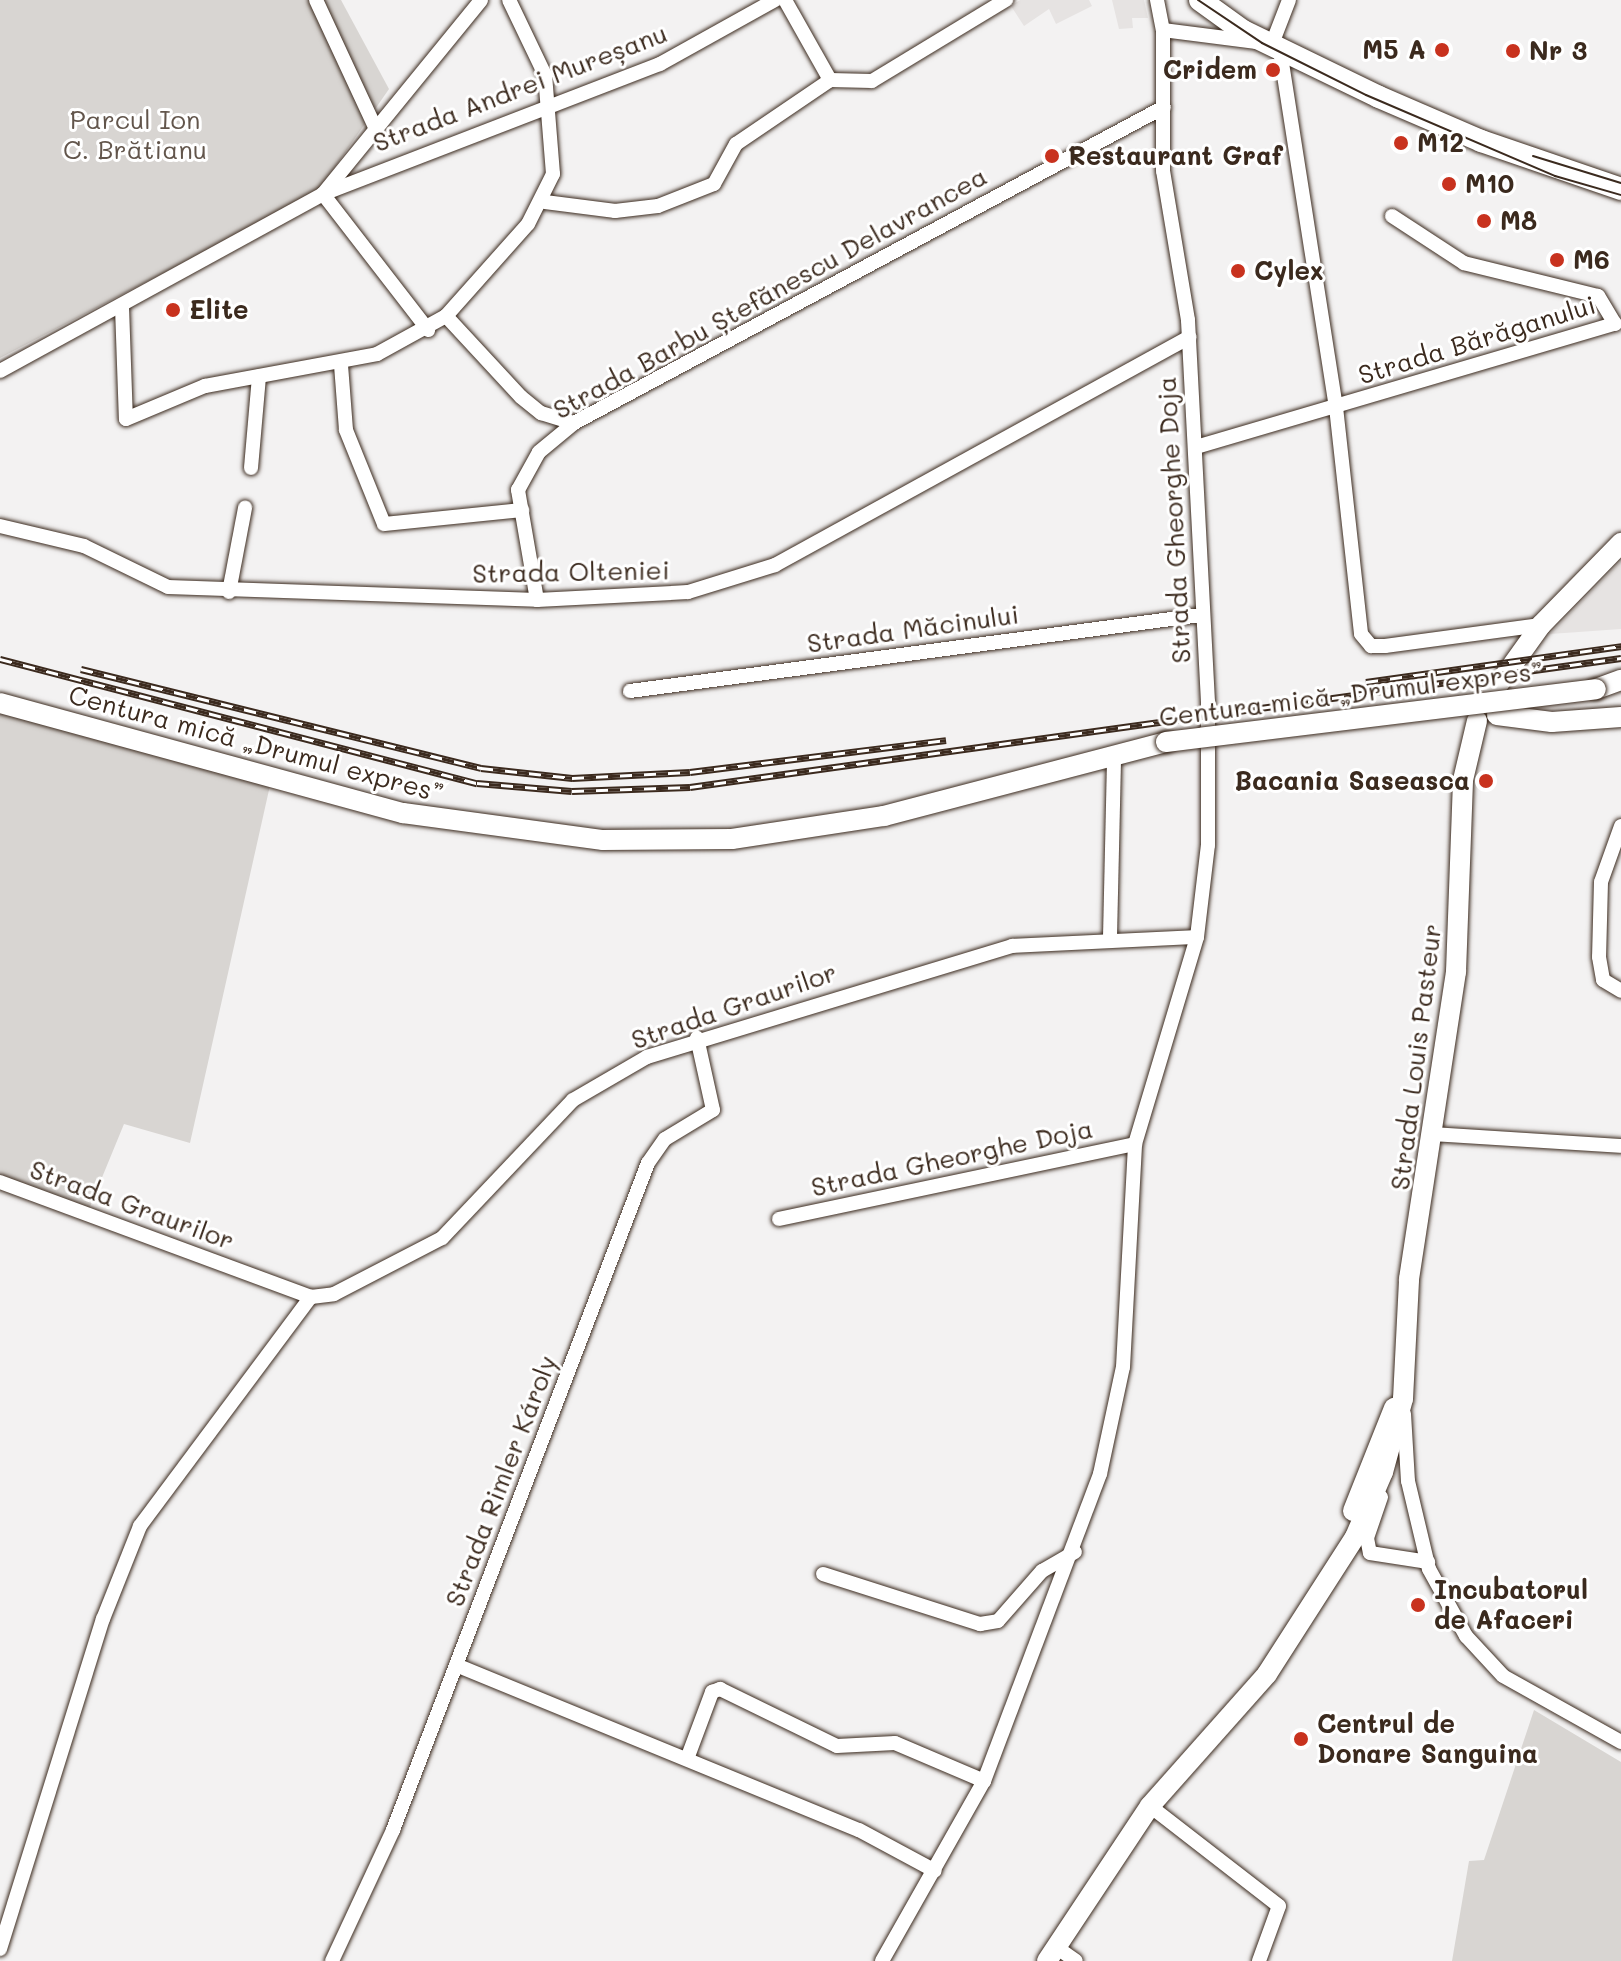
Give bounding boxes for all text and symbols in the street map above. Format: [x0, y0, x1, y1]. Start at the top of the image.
street label: Strada Andrei Mureșanu [369, 17, 671, 159]
place label: M5 A [1362, 34, 1426, 66]
place label: Nr 3 [1529, 35, 1587, 67]
marker: M5 A [1433, 41, 1451, 59]
marker: Nr 3 [1504, 42, 1522, 60]
place label: Cridem [1163, 54, 1257, 86]
marker: Cridem [1264, 61, 1282, 79]
park label: Parcul Ion C. Brătianu [63, 104, 207, 166]
place label: M12 [1417, 127, 1464, 159]
marker: M12 [1392, 134, 1410, 152]
place label: Restaurant Graf [1068, 140, 1283, 172]
marker: Restaurant Graf [1043, 147, 1061, 165]
street label: Strada Barbu Ștefănescu Delavrancea [548, 160, 992, 426]
place label: M10 [1465, 168, 1514, 200]
marker: M10 [1440, 175, 1458, 193]
place label: M8 [1500, 205, 1537, 237]
marker: M8 [1475, 212, 1493, 230]
place label: M6 [1573, 244, 1610, 276]
marker: M6 [1548, 251, 1566, 269]
place label: Cylex [1254, 255, 1324, 287]
marker: Cylex [1229, 262, 1247, 280]
street label: Strada Bărăganului [1355, 289, 1599, 391]
place label: Elite [189, 294, 248, 326]
marker: Elite [164, 301, 182, 319]
street label: Strada Gheorghe Doja [1151, 376, 1197, 664]
street label: Strada Olteniei [472, 555, 670, 589]
street label: Strada Măcinului [805, 599, 1021, 659]
street label: Centura mică „Drumul expres” [1157, 655, 1545, 733]
street label: Centura mică „Drumul expres” [65, 679, 447, 809]
place label: Bacania Saseasca [1235, 765, 1470, 797]
marker: Bacania Saseasca [1477, 772, 1495, 790]
street label: Strada Louis Pasteur [1384, 922, 1448, 1192]
street label: Strada Graurilor [627, 956, 841, 1056]
street label: Strada Gheorghe Doja [808, 1113, 1096, 1203]
street label: Strada Graurilor [26, 1154, 238, 1256]
street label: Strada Rimler Károly [439, 1351, 563, 1611]
place label: Incubatorul de Afaceri [1434, 1574, 1588, 1636]
marker: Incubatorul de Afaceri [1409, 1596, 1427, 1614]
place label: Centrul de Donare Sanguina [1317, 1708, 1538, 1770]
marker: Centrul de Donare Sanguina [1292, 1730, 1310, 1748]

